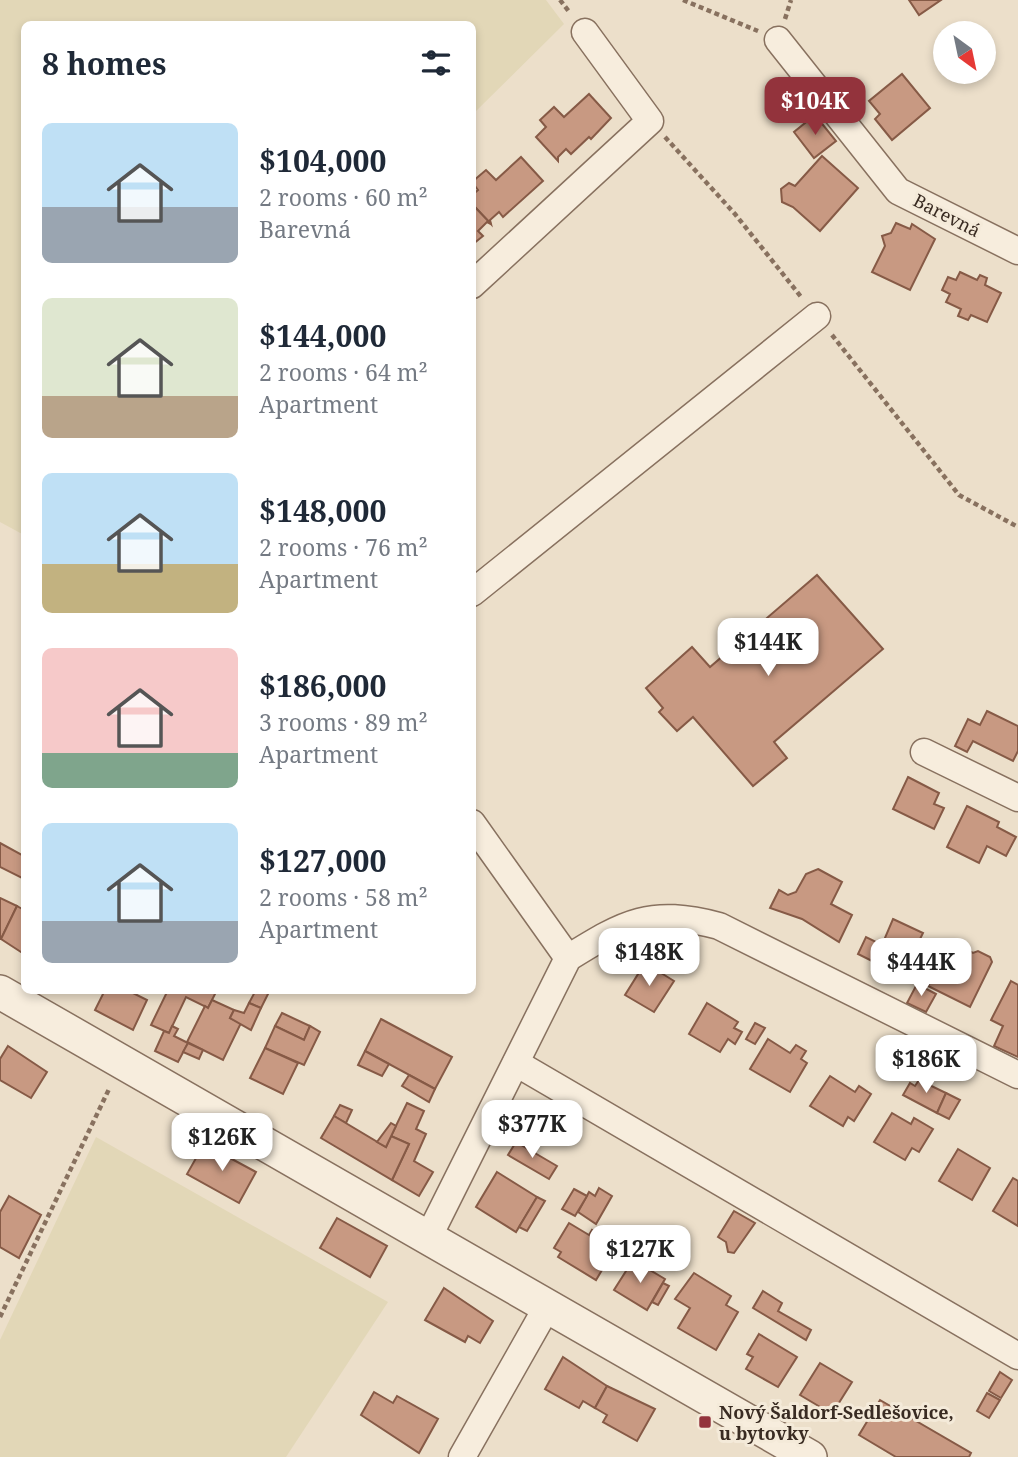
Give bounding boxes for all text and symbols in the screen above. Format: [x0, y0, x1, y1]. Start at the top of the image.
north arrow [933, 21, 996, 84]
map controls [933, 21, 996, 84]
text: 8 homes [42, 43, 166, 84]
icon: filters [417, 44, 455, 82]
pin: $104K [766, 78, 864, 137]
text: $104K [781, 84, 849, 116]
text: $104,000 [259, 140, 386, 181]
icon: home [98, 151, 182, 235]
text: 2 rooms · 60 m² [259, 181, 428, 213]
street label: Barevná [909, 188, 985, 242]
text: Barevná [259, 213, 351, 245]
text: $144,000 [259, 315, 386, 356]
icon: home [98, 326, 182, 410]
text: 2 rooms · 64 m² [259, 356, 428, 388]
text: Apartment [259, 388, 378, 420]
text: $148,000 [259, 490, 386, 531]
icon: home [98, 501, 182, 585]
text: 2 rooms · 76 m² [259, 531, 428, 563]
text: Apartment [259, 563, 378, 595]
pin: $144K [719, 618, 817, 678]
text: $144K [734, 625, 802, 657]
text: $186,000 [259, 665, 386, 706]
icon: home [98, 676, 182, 760]
text: 3 rooms · 89 m² [259, 706, 428, 738]
text: Apartment [259, 738, 378, 770]
text: $127,000 [259, 840, 386, 881]
icon: home [98, 851, 182, 935]
text: 2 rooms · 58 m² [259, 881, 428, 913]
text: Apartment [259, 913, 378, 945]
pin: $148K [600, 928, 698, 988]
text: $148K [615, 935, 683, 967]
pin: $444K [872, 939, 970, 998]
text: $444K [887, 945, 955, 977]
pin: $186K [877, 1036, 975, 1095]
text: $186K [892, 1042, 960, 1074]
pin: $377K [483, 1100, 581, 1160]
text: $377K [498, 1107, 566, 1139]
pin: $126K [173, 1114, 271, 1173]
text: $126K [188, 1120, 256, 1152]
pin: $127K [591, 1226, 689, 1285]
text: $127K [606, 1232, 674, 1264]
place label: Nový Šaldorf-Sedlešovice, u bytovky [719, 1400, 954, 1445]
marker: Nový Šaldorf-Sedlešovice, u bytovky [697, 1414, 713, 1430]

